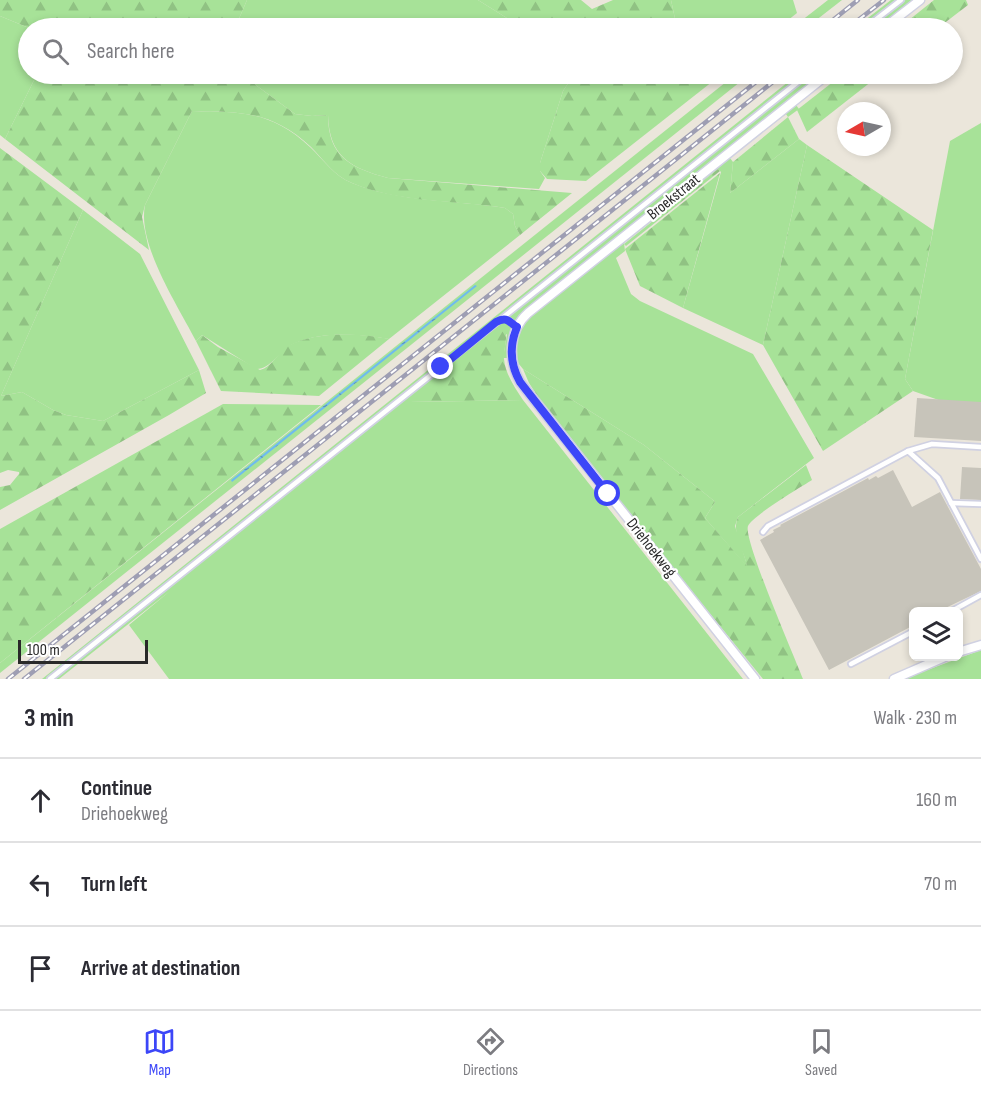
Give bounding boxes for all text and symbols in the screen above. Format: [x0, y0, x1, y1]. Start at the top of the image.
search box [18, 18, 963, 84]
icon: search [39, 35, 72, 68]
text: Search here [87, 38, 174, 65]
north arrow [837, 102, 891, 156]
street label: Broekstraat [644, 170, 704, 224]
route end [427, 353, 453, 379]
route start [594, 480, 620, 506]
street label: Driehoekweg [622, 515, 680, 581]
map controls [909, 607, 963, 661]
button: layers [909, 607, 963, 661]
scale bar [18, 637, 148, 664]
text: 100 m [27, 641, 60, 660]
text: 3 min [24, 703, 74, 734]
text: Walk · 230 m [874, 706, 957, 730]
text: Continue [81, 775, 152, 802]
icon: ahead [24, 784, 57, 817]
text: 160 m [916, 788, 957, 812]
text: Driehoekweg [81, 802, 168, 826]
icon: left [24, 868, 57, 901]
text: Turn left [81, 871, 147, 898]
text: 70 m [924, 872, 957, 896]
icon: arrive [24, 952, 57, 985]
text: Arrive at destination [81, 955, 240, 982]
tab: Map [143, 1025, 176, 1080]
tab: Directions [463, 1025, 518, 1080]
tab: Saved [805, 1025, 838, 1080]

